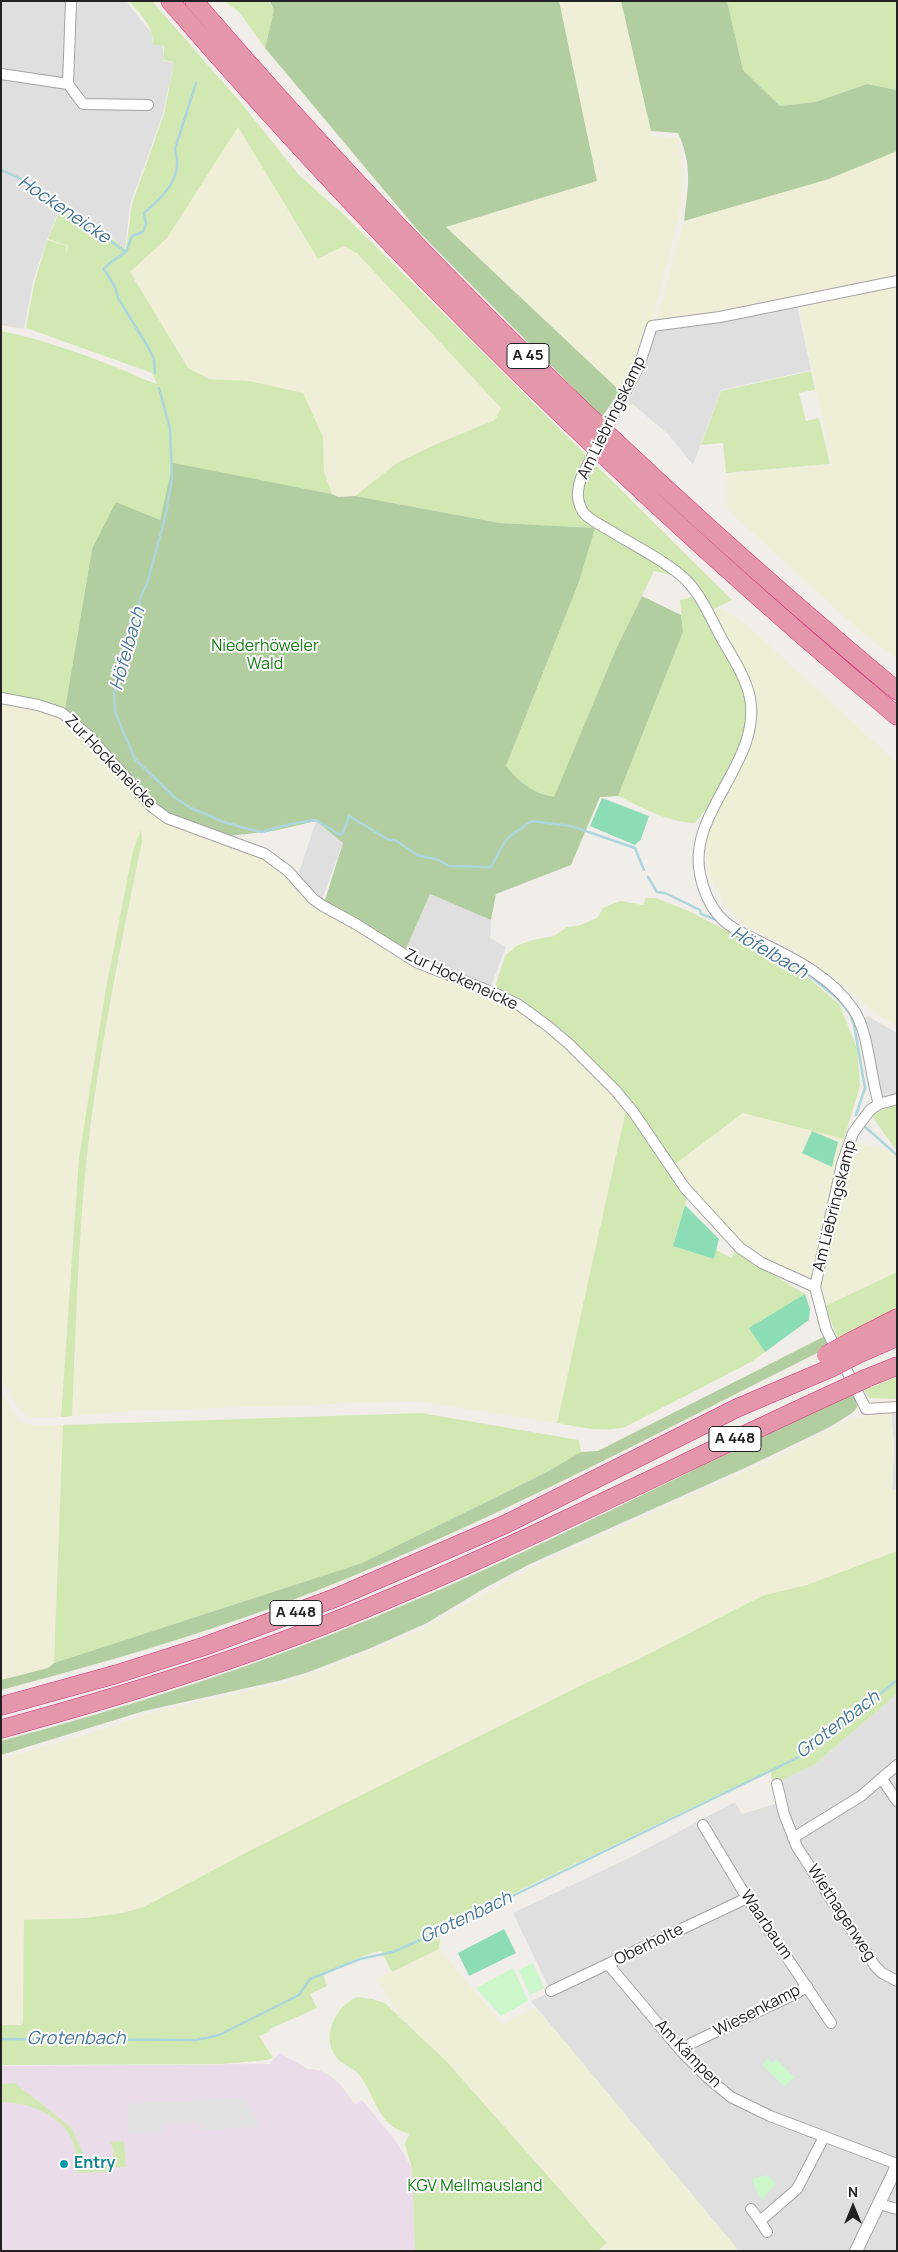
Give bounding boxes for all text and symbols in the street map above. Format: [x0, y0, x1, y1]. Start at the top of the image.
water label: Hockeneicke [14, 171, 114, 249]
road number: A 45 [507, 344, 549, 368]
street label: Am Liebringskamp [574, 353, 650, 483]
water label: Höfelbach [106, 605, 150, 693]
park label: Niederhöweler Wald [211, 637, 319, 675]
street label: Zur Hockeneicke [60, 711, 160, 813]
water label: Höfelbach [727, 922, 811, 984]
street label: Zur Hockeneicke [401, 945, 521, 1015]
street label: Am Liebringskamp [809, 1138, 861, 1274]
road number: A 448 [709, 1426, 761, 1452]
road number: A 448 [270, 1600, 322, 1626]
water label: Grotenbach [792, 1687, 884, 1763]
street label: Wiethagenweg [803, 1861, 879, 1965]
water label: Grotenbach [417, 1887, 515, 1949]
street label: Waarbaum [736, 1887, 796, 1963]
street label: Oberholte [611, 1920, 687, 1970]
street label: Wiesenkamp [710, 1981, 804, 2041]
street label: Am Kämpen [651, 2016, 725, 2092]
water label: Grotenbach [27, 2028, 125, 2050]
place label: Entry [74, 2154, 115, 2174]
marker: Entry [58, 2158, 70, 2170]
park label: KGV Mellmausland [408, 2177, 542, 2197]
north arrow [828, 2182, 878, 2232]
text: N [848, 2182, 858, 2201]

